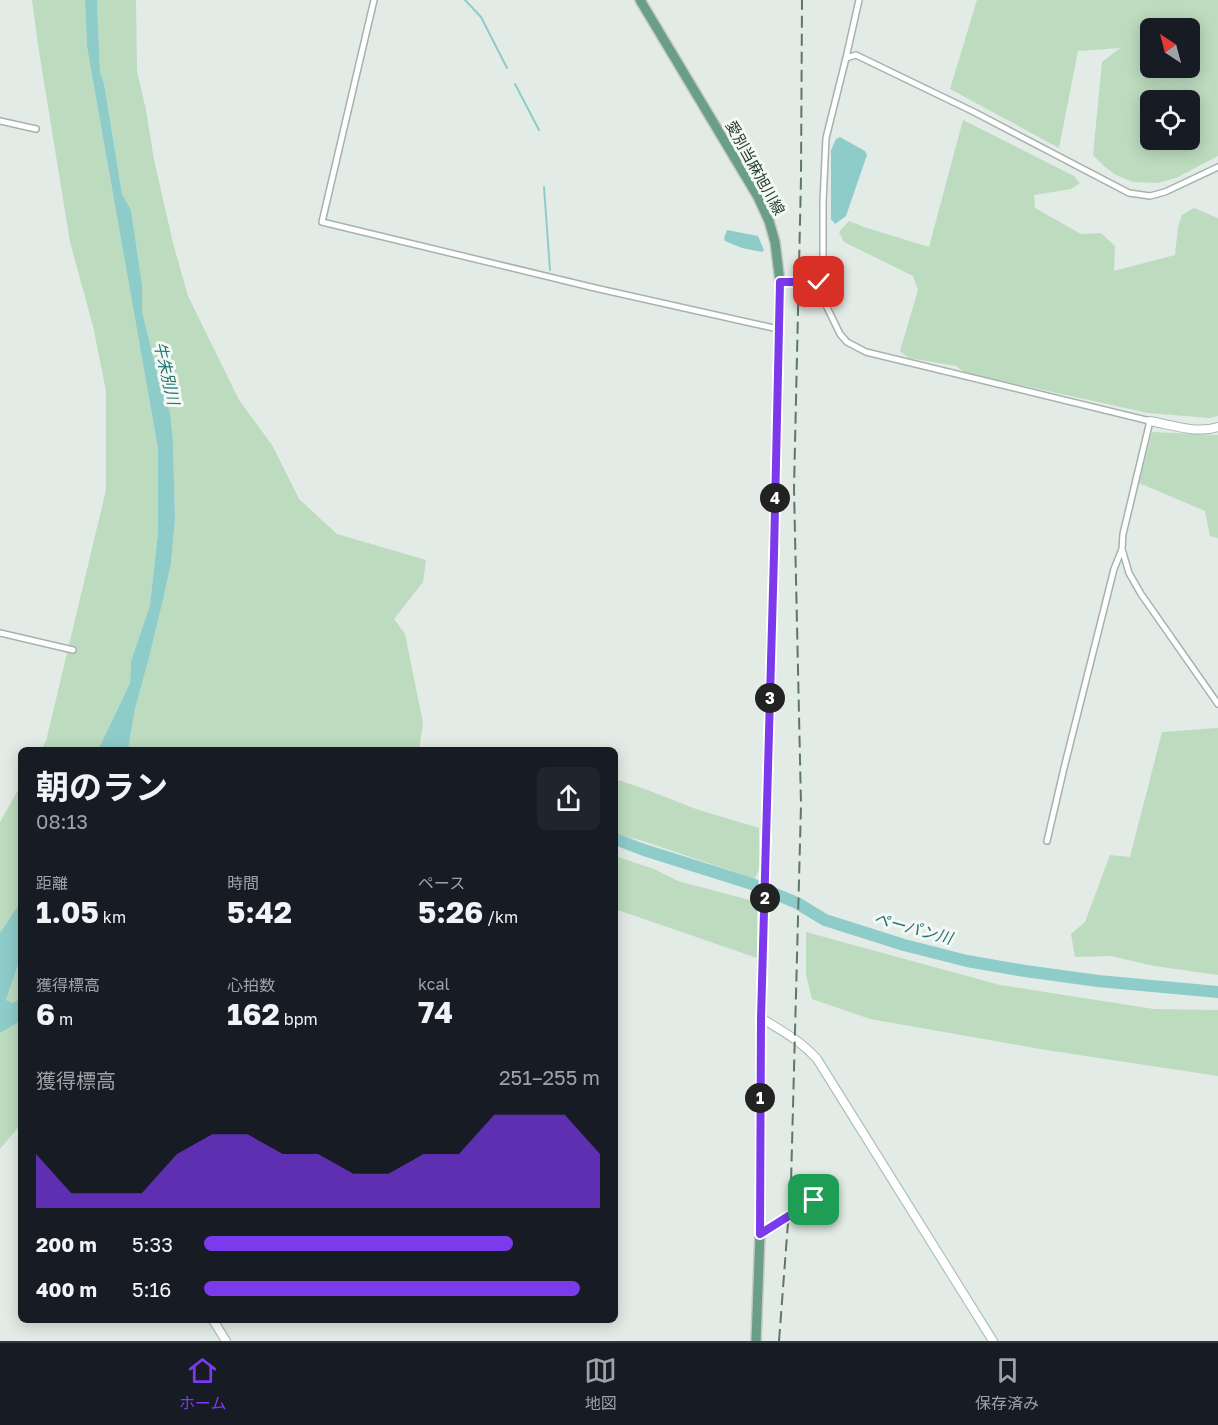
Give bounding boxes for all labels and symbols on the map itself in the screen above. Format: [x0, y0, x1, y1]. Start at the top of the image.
north arrow [1140, 18, 1200, 78]
street label: 愛別当麻旭川線 [723, 117, 789, 218]
pin [793, 256, 844, 307]
water label: 牛朱別川 [150, 340, 184, 408]
pin: 4 [760, 483, 790, 513]
pin: 3 [755, 683, 785, 713]
pin: 2 [750, 883, 780, 913]
water label: ペーパン川 [871, 908, 956, 949]
pin: 1 [745, 1083, 775, 1113]
pin [788, 1174, 839, 1225]

